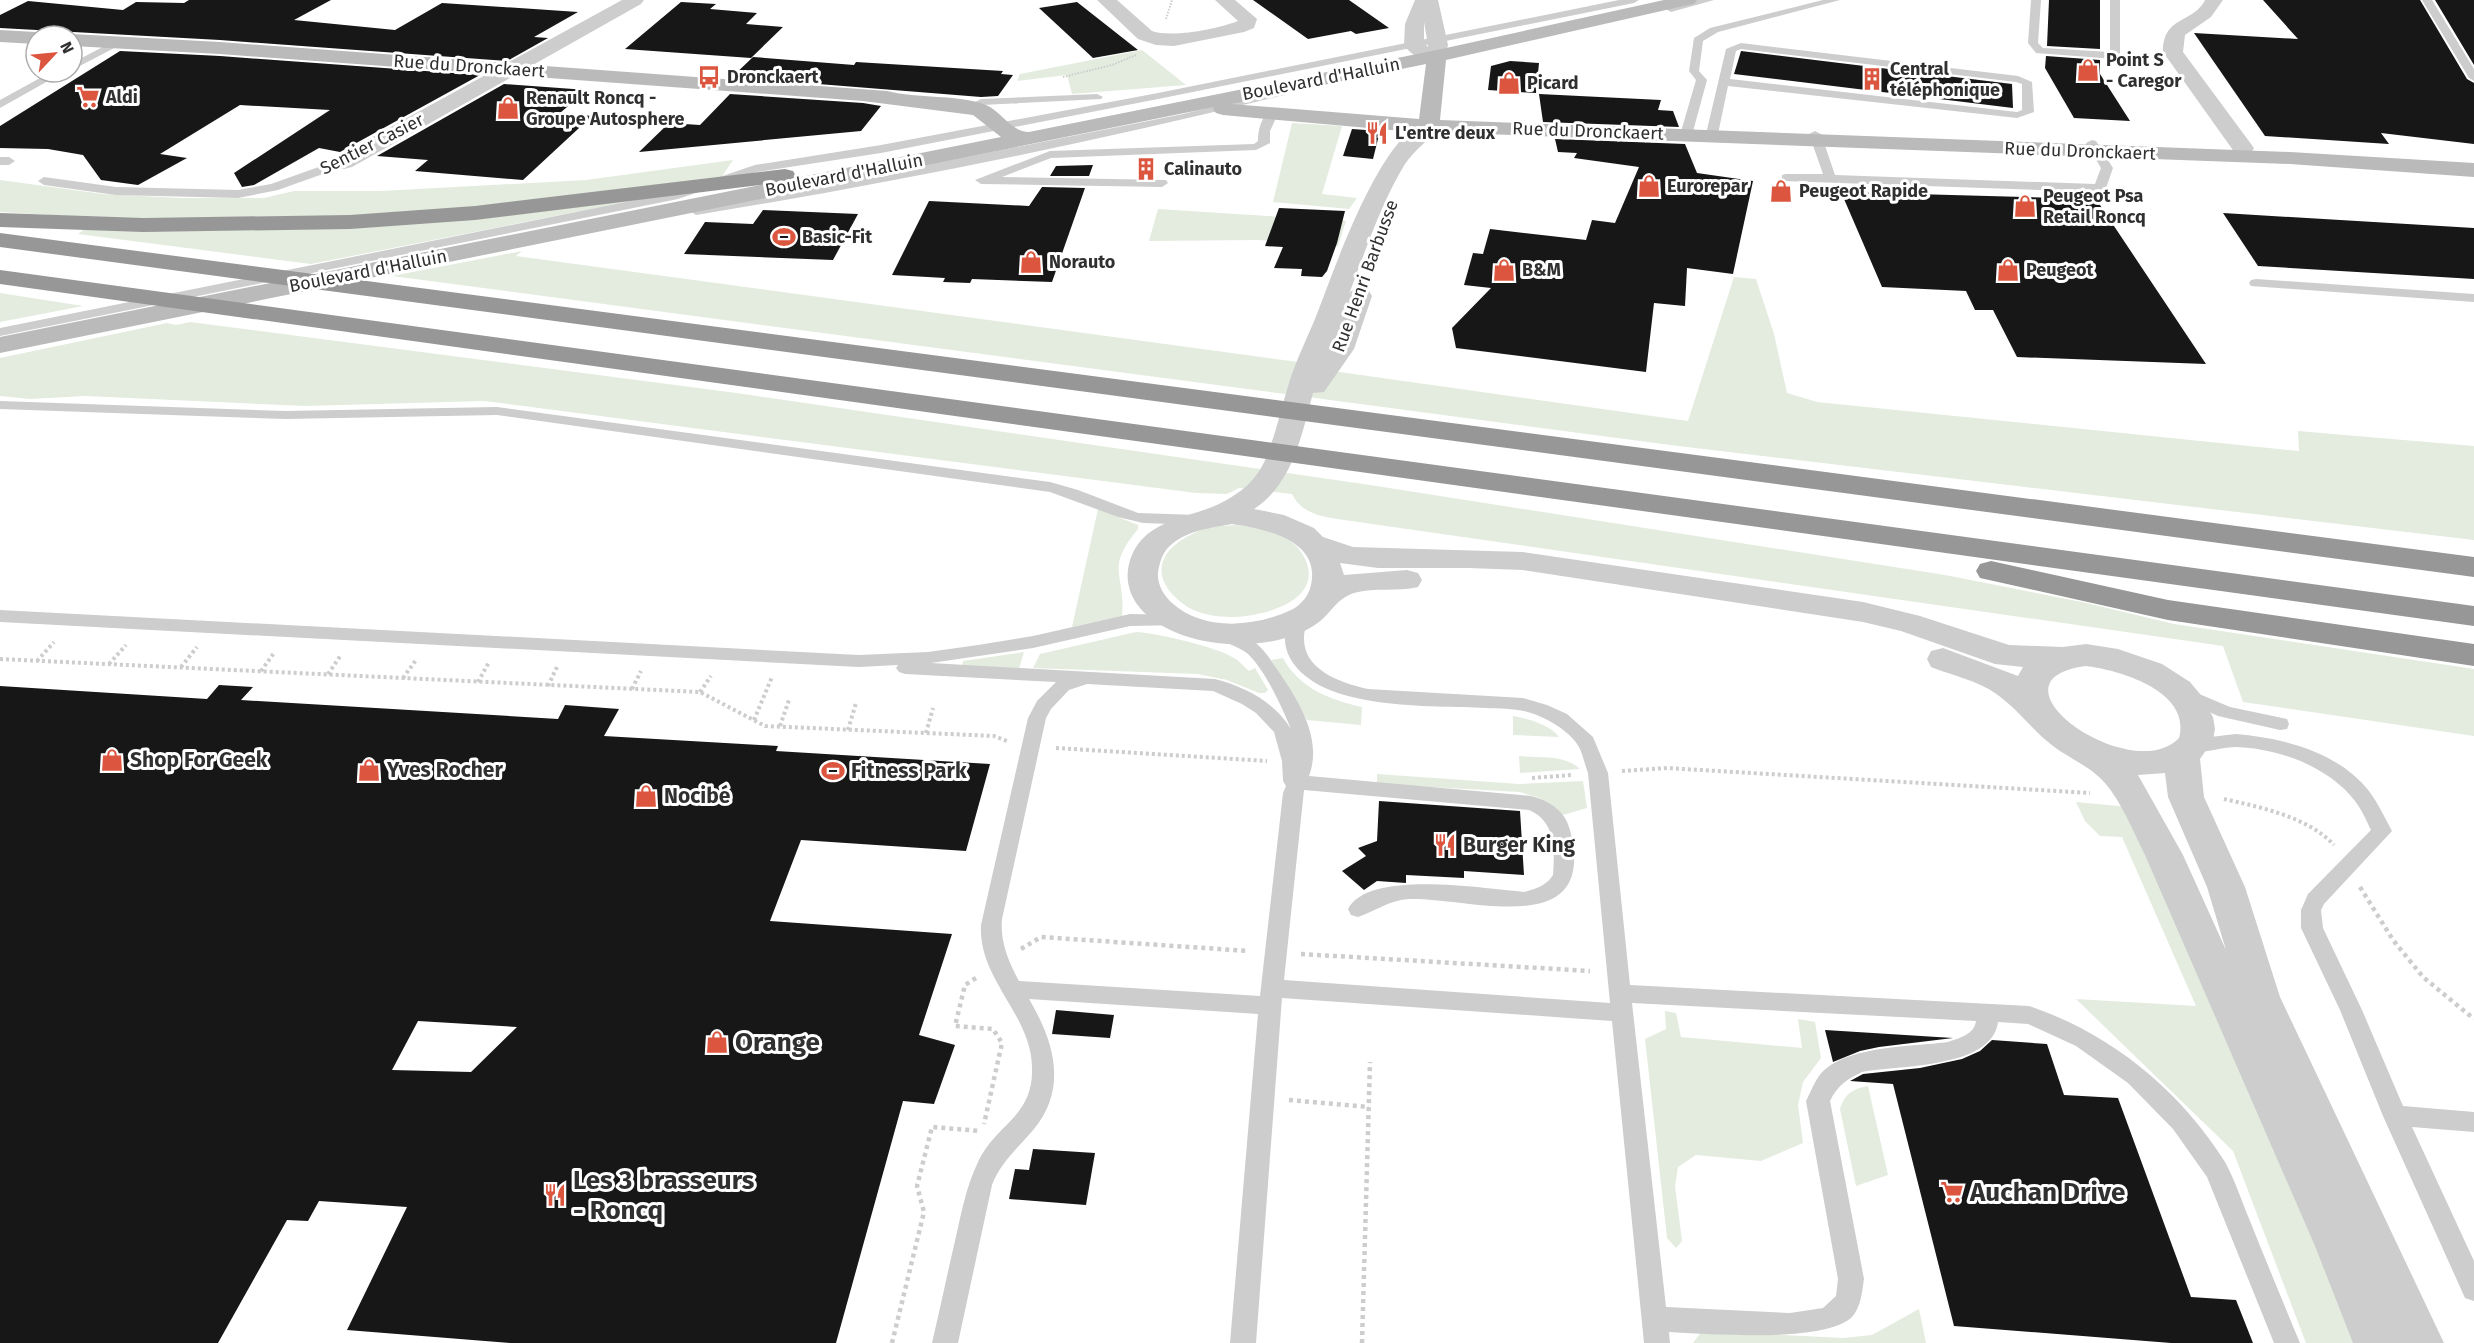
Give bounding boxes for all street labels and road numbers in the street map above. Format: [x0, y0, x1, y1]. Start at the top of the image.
street label: Rue du Dronckaert [393, 50, 546, 82]
street label: Boulevard d'Halluin [1240, 53, 1402, 105]
street label: Sentier Casier [317, 109, 427, 179]
street label: Rue du Dronckaert [1512, 117, 1665, 145]
street label: Rue du Dronckaert [2004, 137, 2157, 165]
street label: Boulevard d'Halluin [763, 149, 925, 201]
street label: Rue Henri Barbusse [1327, 197, 1403, 355]
street label: Boulevard d'Halluin [287, 245, 449, 297]

